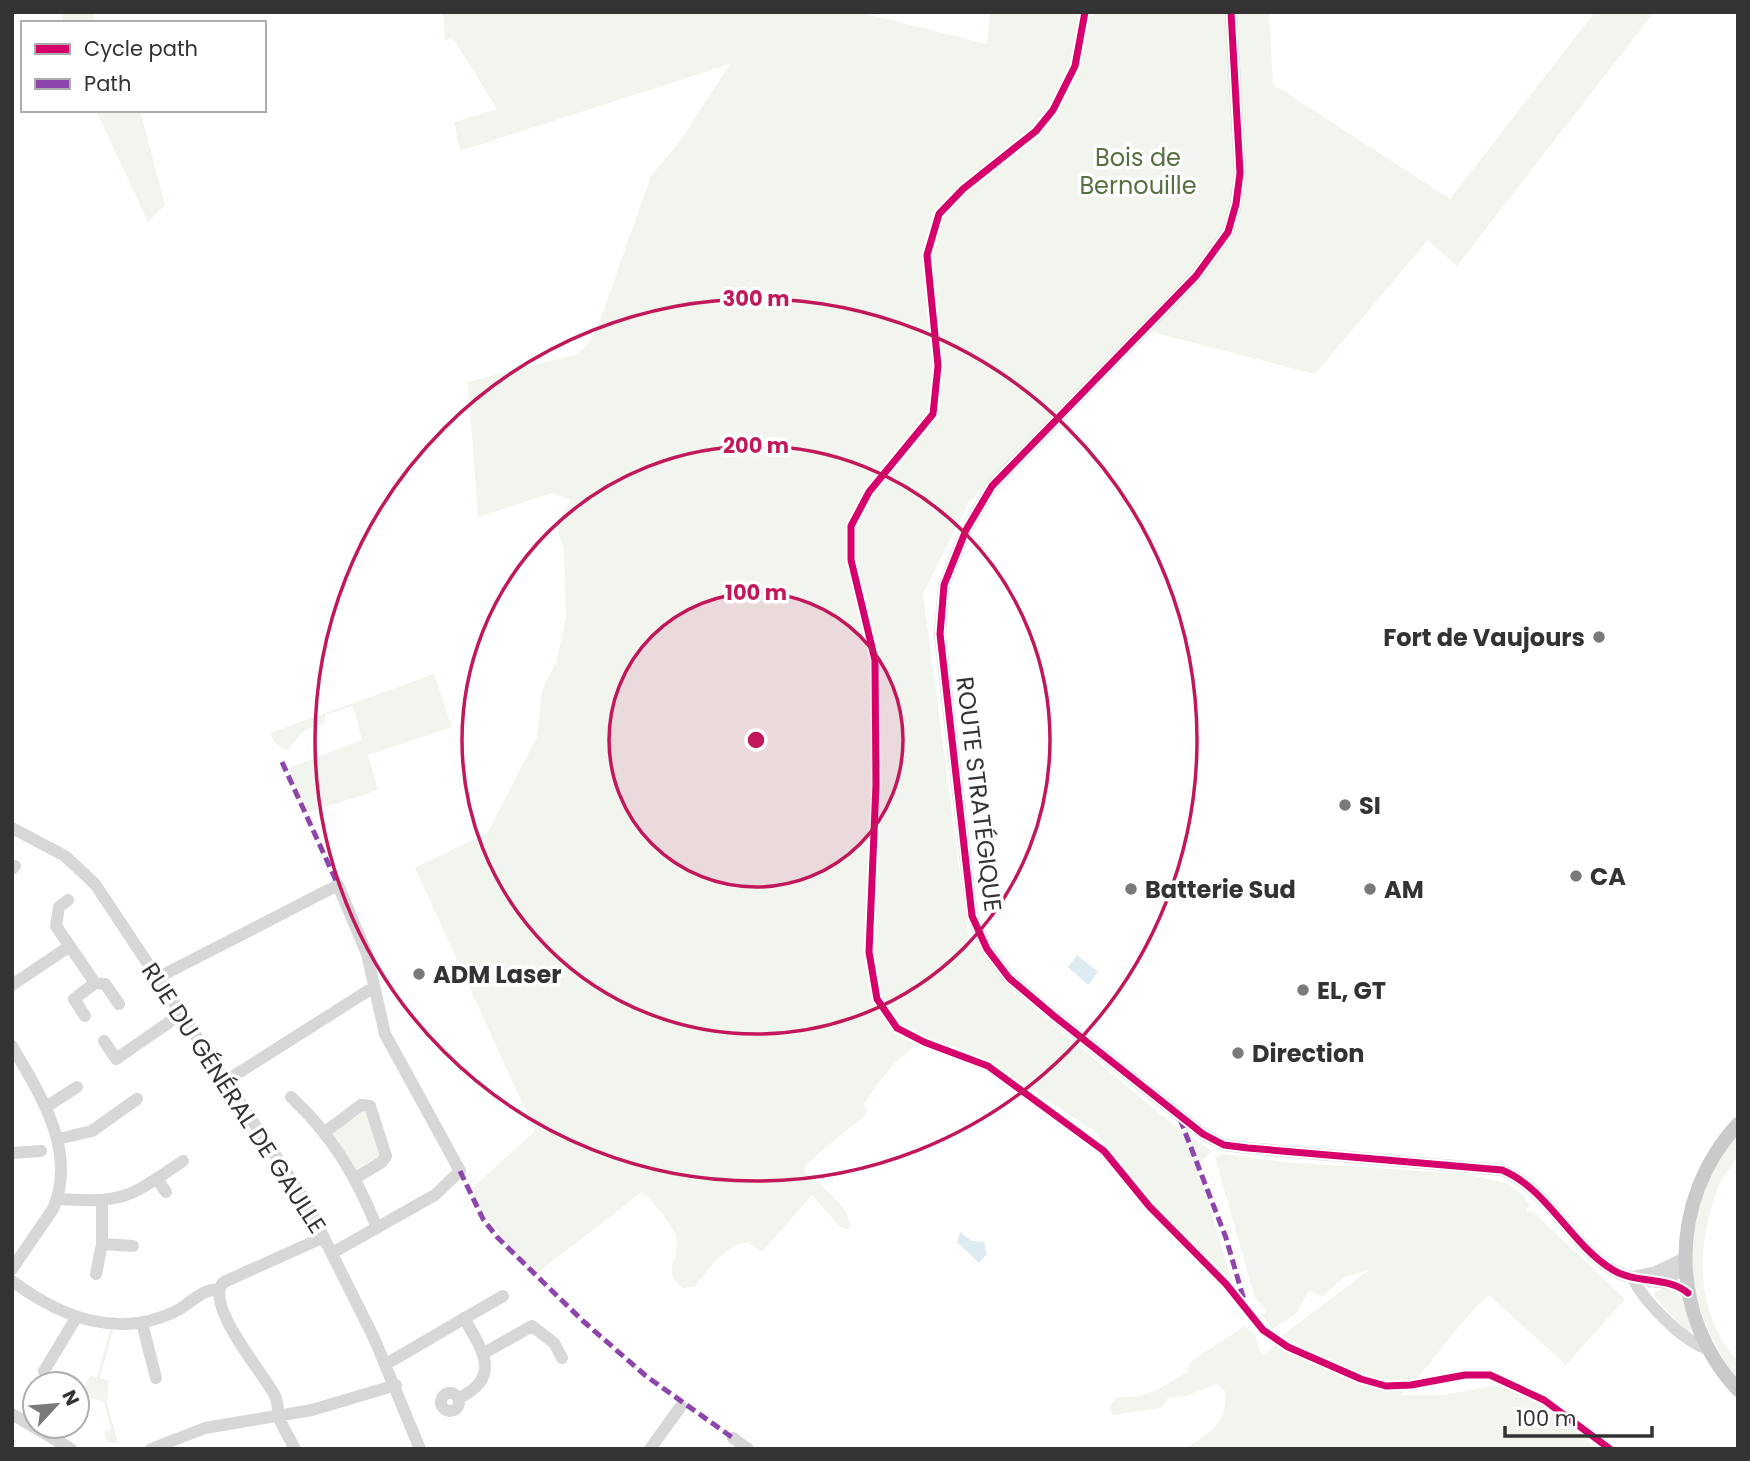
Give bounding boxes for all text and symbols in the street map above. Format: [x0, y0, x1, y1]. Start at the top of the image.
legend [21, 21, 266, 112]
text: Cycle path [84, 34, 198, 63]
text: Path [84, 69, 131, 98]
park label: Bois de Bernouille [1079, 141, 1197, 202]
text: 300 m [723, 284, 789, 313]
text: 200 m [723, 431, 789, 460]
text: 100 m [725, 578, 787, 607]
place label: Fort de Vaujours [1383, 621, 1585, 654]
marker: Fort de Vaujours [1591, 629, 1607, 645]
street label: ROUTE STRATÉGIQUE [948, 675, 1010, 913]
centre of rings [744, 728, 768, 752]
place label: SI [1359, 789, 1381, 822]
marker: SI [1337, 797, 1353, 813]
place label: CA [1590, 860, 1626, 893]
marker: CA [1568, 868, 1584, 884]
place label: Batterie Sud [1145, 873, 1296, 906]
place label: AM [1384, 873, 1424, 906]
marker: Batterie Sud [1123, 881, 1139, 897]
marker: AM [1362, 881, 1378, 897]
street label: RUE DU GÉNÉRAL DE GAULLE [134, 956, 334, 1240]
place label: ADM Laser [433, 958, 561, 991]
marker: ADM Laser [411, 966, 427, 982]
place label: EL, GT [1317, 974, 1386, 1007]
marker: EL, GT [1295, 982, 1311, 998]
place label: Direction [1252, 1037, 1364, 1070]
marker: Direction [1230, 1045, 1246, 1061]
north arrow [21, 1370, 91, 1440]
text: N [56, 1385, 86, 1410]
scale bar [1505, 1394, 1652, 1438]
text: 100 m [1516, 1404, 1576, 1433]

